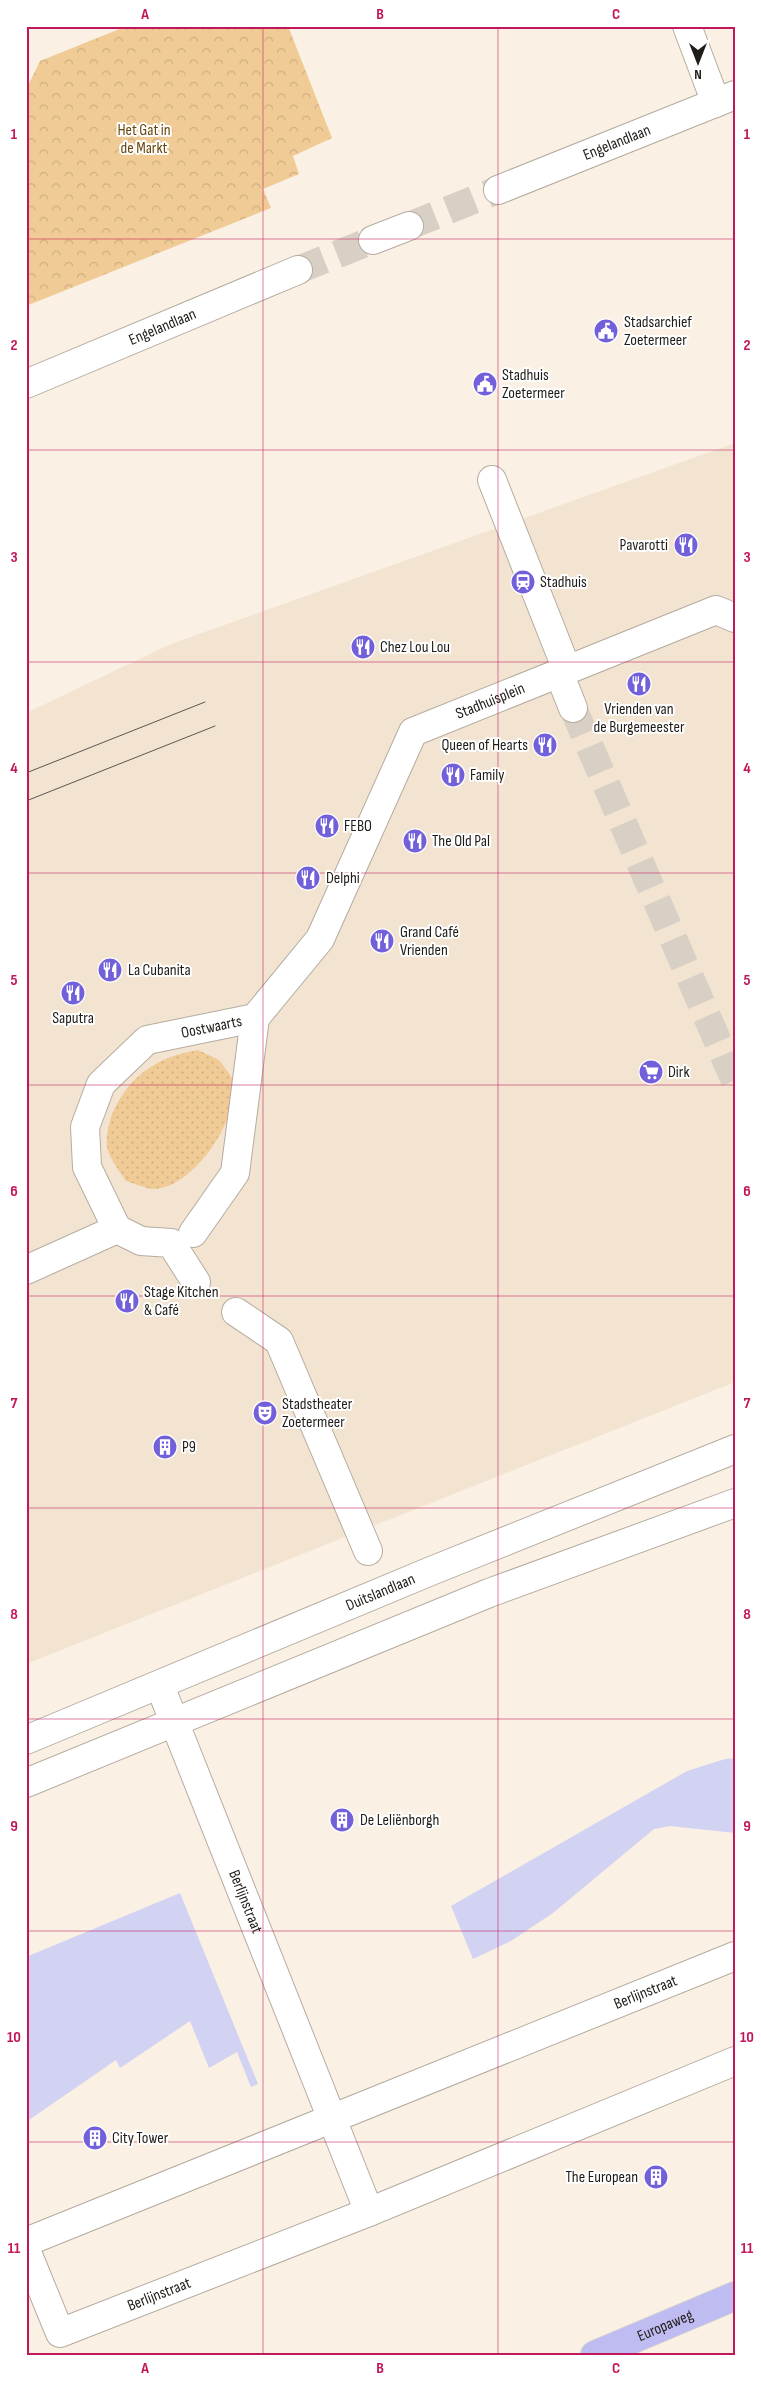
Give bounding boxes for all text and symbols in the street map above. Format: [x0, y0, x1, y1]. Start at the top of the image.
text: A [140, 5, 149, 24]
text: B [376, 5, 384, 24]
text: C [612, 5, 620, 24]
north arrow [674, 38, 724, 88]
text: N [694, 66, 702, 83]
street label: Engelandlaan [580, 120, 653, 164]
park label: Het Gat in de Markt [117, 121, 171, 158]
text: 1 [11, 125, 18, 144]
text: 1 [744, 125, 751, 144]
street label: Engelandlaan [126, 304, 199, 349]
place label: Stadsarchief Zoetermeer [624, 313, 692, 350]
public building icon: Stadsarchief Zoetermeer [593, 318, 619, 344]
text: 2 [10, 336, 18, 355]
text: 2 [743, 336, 751, 355]
place label: Stadhuis Zoetermeer [502, 366, 565, 403]
public building icon: Stadhuis Zoetermeer [472, 371, 498, 397]
restaurant icon: Pavarotti [673, 532, 699, 558]
place label: Pavarotti [620, 536, 668, 555]
text: 3 [10, 548, 18, 567]
text: 3 [743, 548, 751, 567]
station icon: Stadhuis [510, 569, 536, 595]
place label: Stadhuis [540, 573, 587, 592]
restaurant icon: Chez Lou Lou [350, 634, 376, 660]
place label: Chez Lou Lou [380, 638, 450, 657]
restaurant icon: Vrienden van de Burgemeester [626, 671, 652, 697]
street label: Stadhuisplein [453, 679, 528, 723]
place label: Vrienden van de Burgemeester [593, 700, 685, 737]
restaurant icon: Queen of Hearts [532, 732, 558, 758]
place label: Queen of Hearts [441, 736, 528, 755]
text: 4 [10, 759, 18, 778]
text: 4 [743, 759, 751, 778]
restaurant icon: Family [440, 762, 466, 788]
place label: Family [470, 766, 504, 785]
restaurant icon: FEBO [314, 813, 340, 839]
place label: FEBO [344, 817, 372, 836]
restaurant icon: The Old Pal [402, 828, 428, 854]
place label: The Old Pal [432, 832, 490, 851]
restaurant icon: Delphi [295, 865, 321, 891]
place label: Delphi [326, 869, 360, 888]
place label: Grand Café Vrienden [400, 923, 459, 960]
restaurant icon: Grand Café Vrienden [369, 928, 395, 954]
restaurant icon: La Cubanita [97, 957, 123, 983]
place label: La Cubanita [128, 961, 191, 980]
text: 5 [10, 971, 18, 990]
text: 5 [743, 971, 751, 990]
restaurant icon: Saputra [60, 980, 86, 1006]
place label: Saputra [52, 1009, 94, 1028]
street label: Oostwaarts [179, 1011, 244, 1042]
supermarket icon: Dirk [638, 1059, 664, 1085]
place label: Dirk [668, 1063, 690, 1082]
text: 6 [10, 1182, 18, 1201]
text: 6 [743, 1182, 751, 1201]
place label: Stage Kitchen & Café [144, 1283, 219, 1320]
restaurant icon: Stage Kitchen & Café [114, 1288, 140, 1314]
text: 7 [11, 1394, 18, 1413]
text: 7 [744, 1394, 751, 1413]
place label: Stadstheater Zoetermeer [282, 1395, 353, 1432]
theatre icon: Stadstheater Zoetermeer [252, 1400, 278, 1426]
building icon: P9 [152, 1434, 178, 1460]
place label: P9 [182, 1438, 196, 1457]
street label: Duitslandlaan [343, 1569, 418, 1615]
text: 8 [10, 1605, 18, 1624]
text: 8 [743, 1605, 751, 1624]
building icon: De Leliënborgh [329, 1807, 355, 1833]
place label: De Leliënborgh [360, 1811, 439, 1830]
text: 9 [10, 1817, 18, 1836]
text: 9 [743, 1817, 751, 1836]
street label: Berlijnstraat [225, 1867, 267, 1936]
street label: Berlijnstraat [611, 1971, 680, 2013]
text: 10 [7, 2028, 21, 2047]
text: 10 [740, 2028, 754, 2047]
building icon: City Tower [82, 2125, 108, 2151]
place label: City Tower [112, 2129, 169, 2148]
building icon: The European [643, 2164, 669, 2190]
place label: The European [566, 2168, 638, 2187]
text: 11 [8, 2239, 21, 2258]
text: 11 [741, 2239, 754, 2258]
street label: Berlijnstraat [125, 2273, 193, 2315]
street label: Europaweg [634, 2305, 696, 2346]
text: A [140, 2359, 149, 2378]
text: B [376, 2359, 384, 2378]
text: C [612, 2359, 620, 2378]

